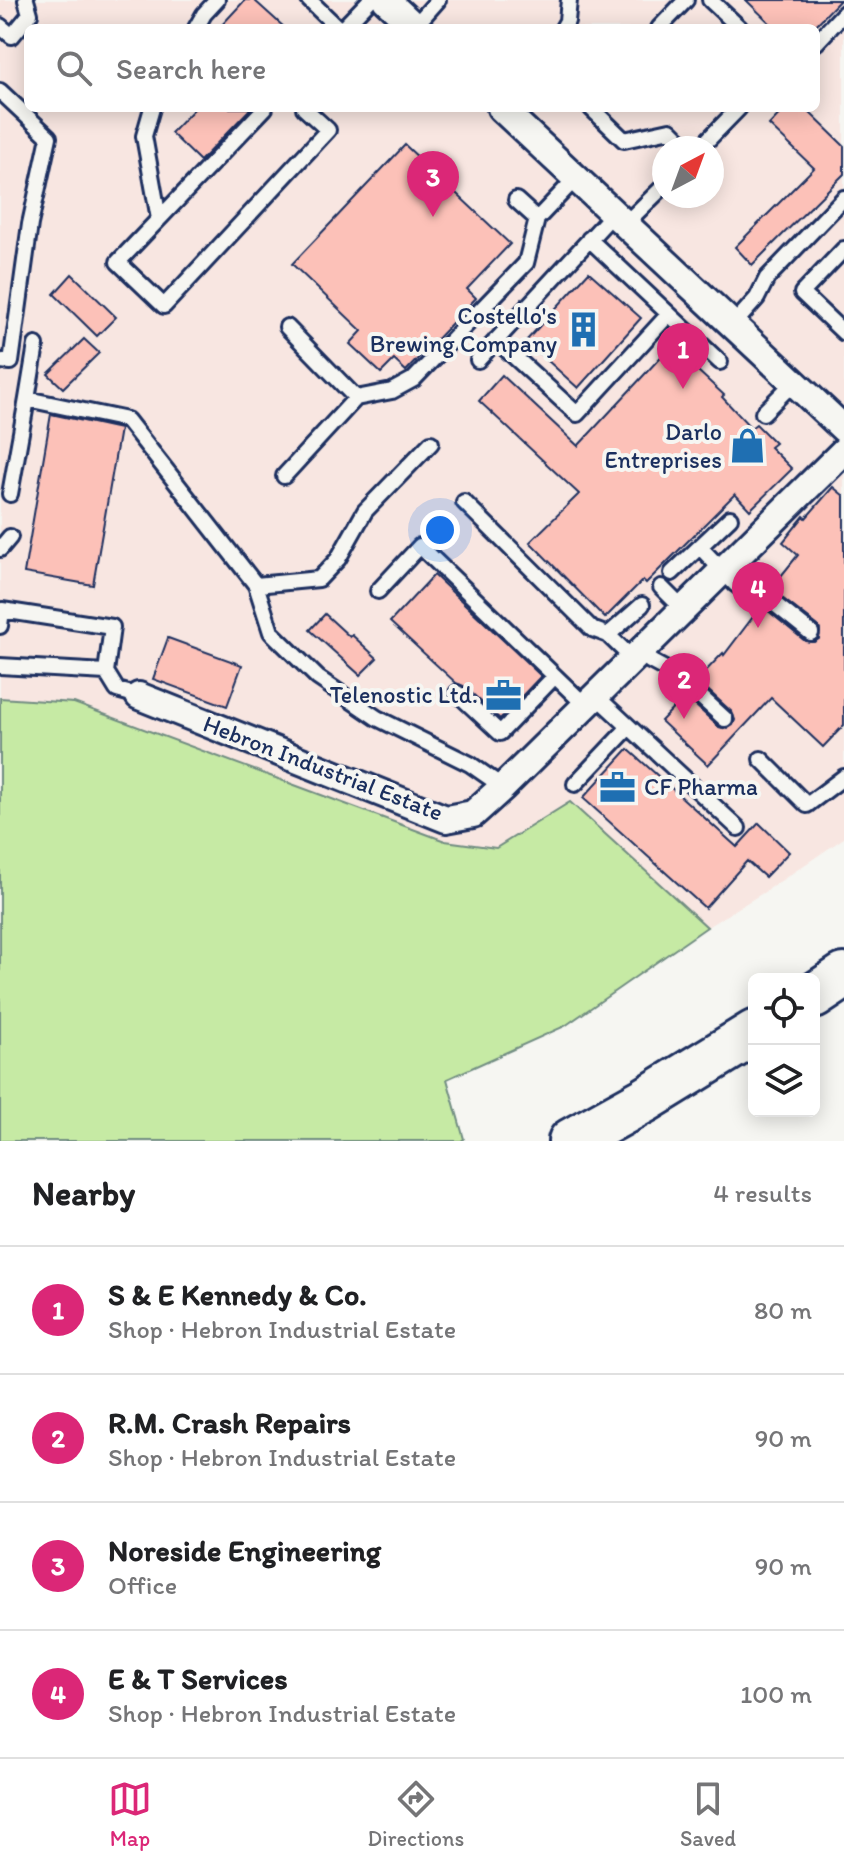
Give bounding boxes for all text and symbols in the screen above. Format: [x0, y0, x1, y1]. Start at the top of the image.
search box [24, 24, 820, 112]
icon: search [52, 46, 96, 90]
text: Search here [116, 50, 266, 87]
north arrow [652, 136, 724, 208]
pin: 3 [407, 151, 459, 217]
place label: Costello's Brewing Company [370, 301, 557, 358]
building icon: Costello's Brewing Company [564, 311, 602, 349]
pin: 1 [657, 323, 709, 389]
place label: Darlo Entreprises [604, 417, 722, 474]
shop icon: Darlo Entreprises [729, 427, 767, 465]
your location [420, 510, 460, 550]
pin: 4 [732, 562, 784, 628]
pin: 2 [658, 653, 710, 719]
office icon: Telenostic Ltd. [485, 676, 523, 714]
place label: Telenostic Ltd. [330, 680, 478, 709]
street label: Hebron Industrial Estate [199, 708, 447, 827]
office icon: CF Pharma [599, 768, 637, 806]
place label: CF Pharma [644, 772, 758, 801]
map controls [748, 973, 820, 1117]
button: locate [748, 973, 820, 1045]
button: layers [748, 1045, 820, 1117]
text: Nearby [32, 1173, 135, 1214]
text: 4 results [713, 1177, 812, 1209]
text: S & E Kennedy & Co. [108, 1276, 367, 1313]
text: 1 [52, 1294, 64, 1326]
text: 80 m [754, 1294, 812, 1326]
text: Shop · Hebron Industrial Estate [108, 1313, 456, 1345]
text: R.M. Crash Repairs [108, 1404, 351, 1441]
text: 2 [51, 1422, 65, 1454]
text: 90 m [755, 1422, 812, 1454]
text: Shop · Hebron Industrial Estate [108, 1441, 456, 1473]
text: Noreside Engineering [108, 1532, 381, 1569]
text: 3 [51, 1550, 65, 1582]
text: 90 m [755, 1550, 812, 1582]
text: Office [108, 1569, 177, 1601]
text: E & T Services [108, 1660, 288, 1697]
text: 4 [50, 1678, 66, 1710]
text: 100 m [740, 1678, 812, 1710]
text: Shop · Hebron Industrial Estate [108, 1697, 456, 1729]
tab: Map [108, 1777, 152, 1852]
tab: Directions [368, 1777, 464, 1852]
tab: Saved [680, 1777, 736, 1852]

